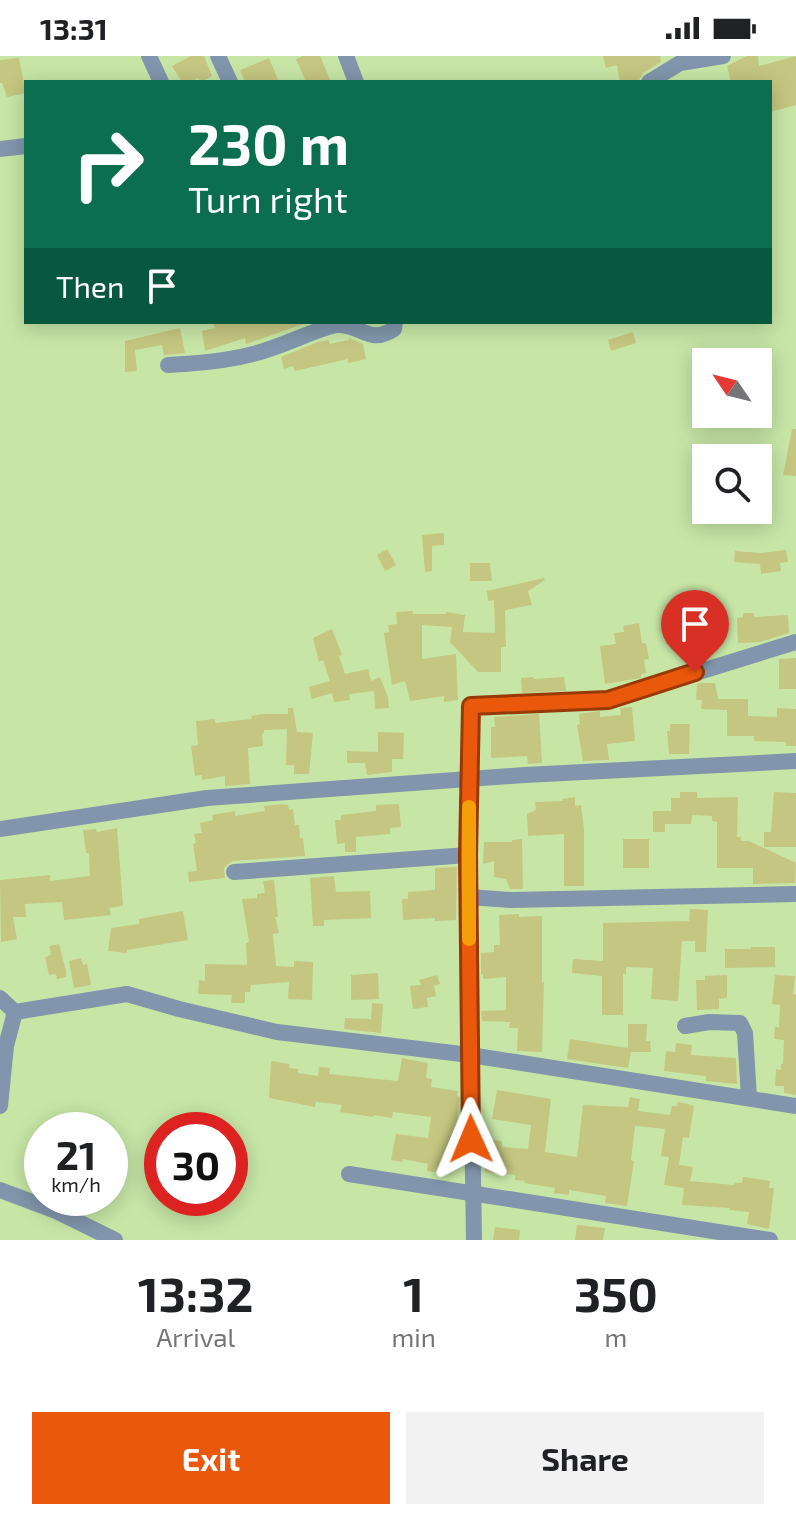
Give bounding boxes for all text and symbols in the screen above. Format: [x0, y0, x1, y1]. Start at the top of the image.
text: 13:31 [40, 10, 108, 46]
text: 230 m [188, 109, 349, 176]
icon: right [56, 112, 160, 216]
text: Turn right [188, 177, 348, 220]
icon: arrive [140, 264, 184, 308]
text: Then [56, 268, 124, 304]
north arrow [692, 348, 772, 428]
map controls [692, 348, 772, 524]
button: search [692, 444, 772, 524]
pin [661, 590, 729, 672]
icon: arrive [673, 602, 717, 646]
position arrow [429, 1097, 513, 1181]
speed limit sign: 30 [144, 1112, 248, 1216]
text: 21 [56, 1130, 96, 1178]
text: km/h [51, 1172, 101, 1196]
text: 13:32 [138, 1264, 253, 1322]
text: 1 [403, 1264, 424, 1322]
text: 350 [574, 1264, 658, 1322]
text: Arrival [156, 1321, 235, 1352]
text: min [392, 1321, 436, 1352]
text: m [605, 1321, 627, 1352]
button: Exit [32, 1412, 390, 1504]
button: Share [406, 1412, 764, 1504]

